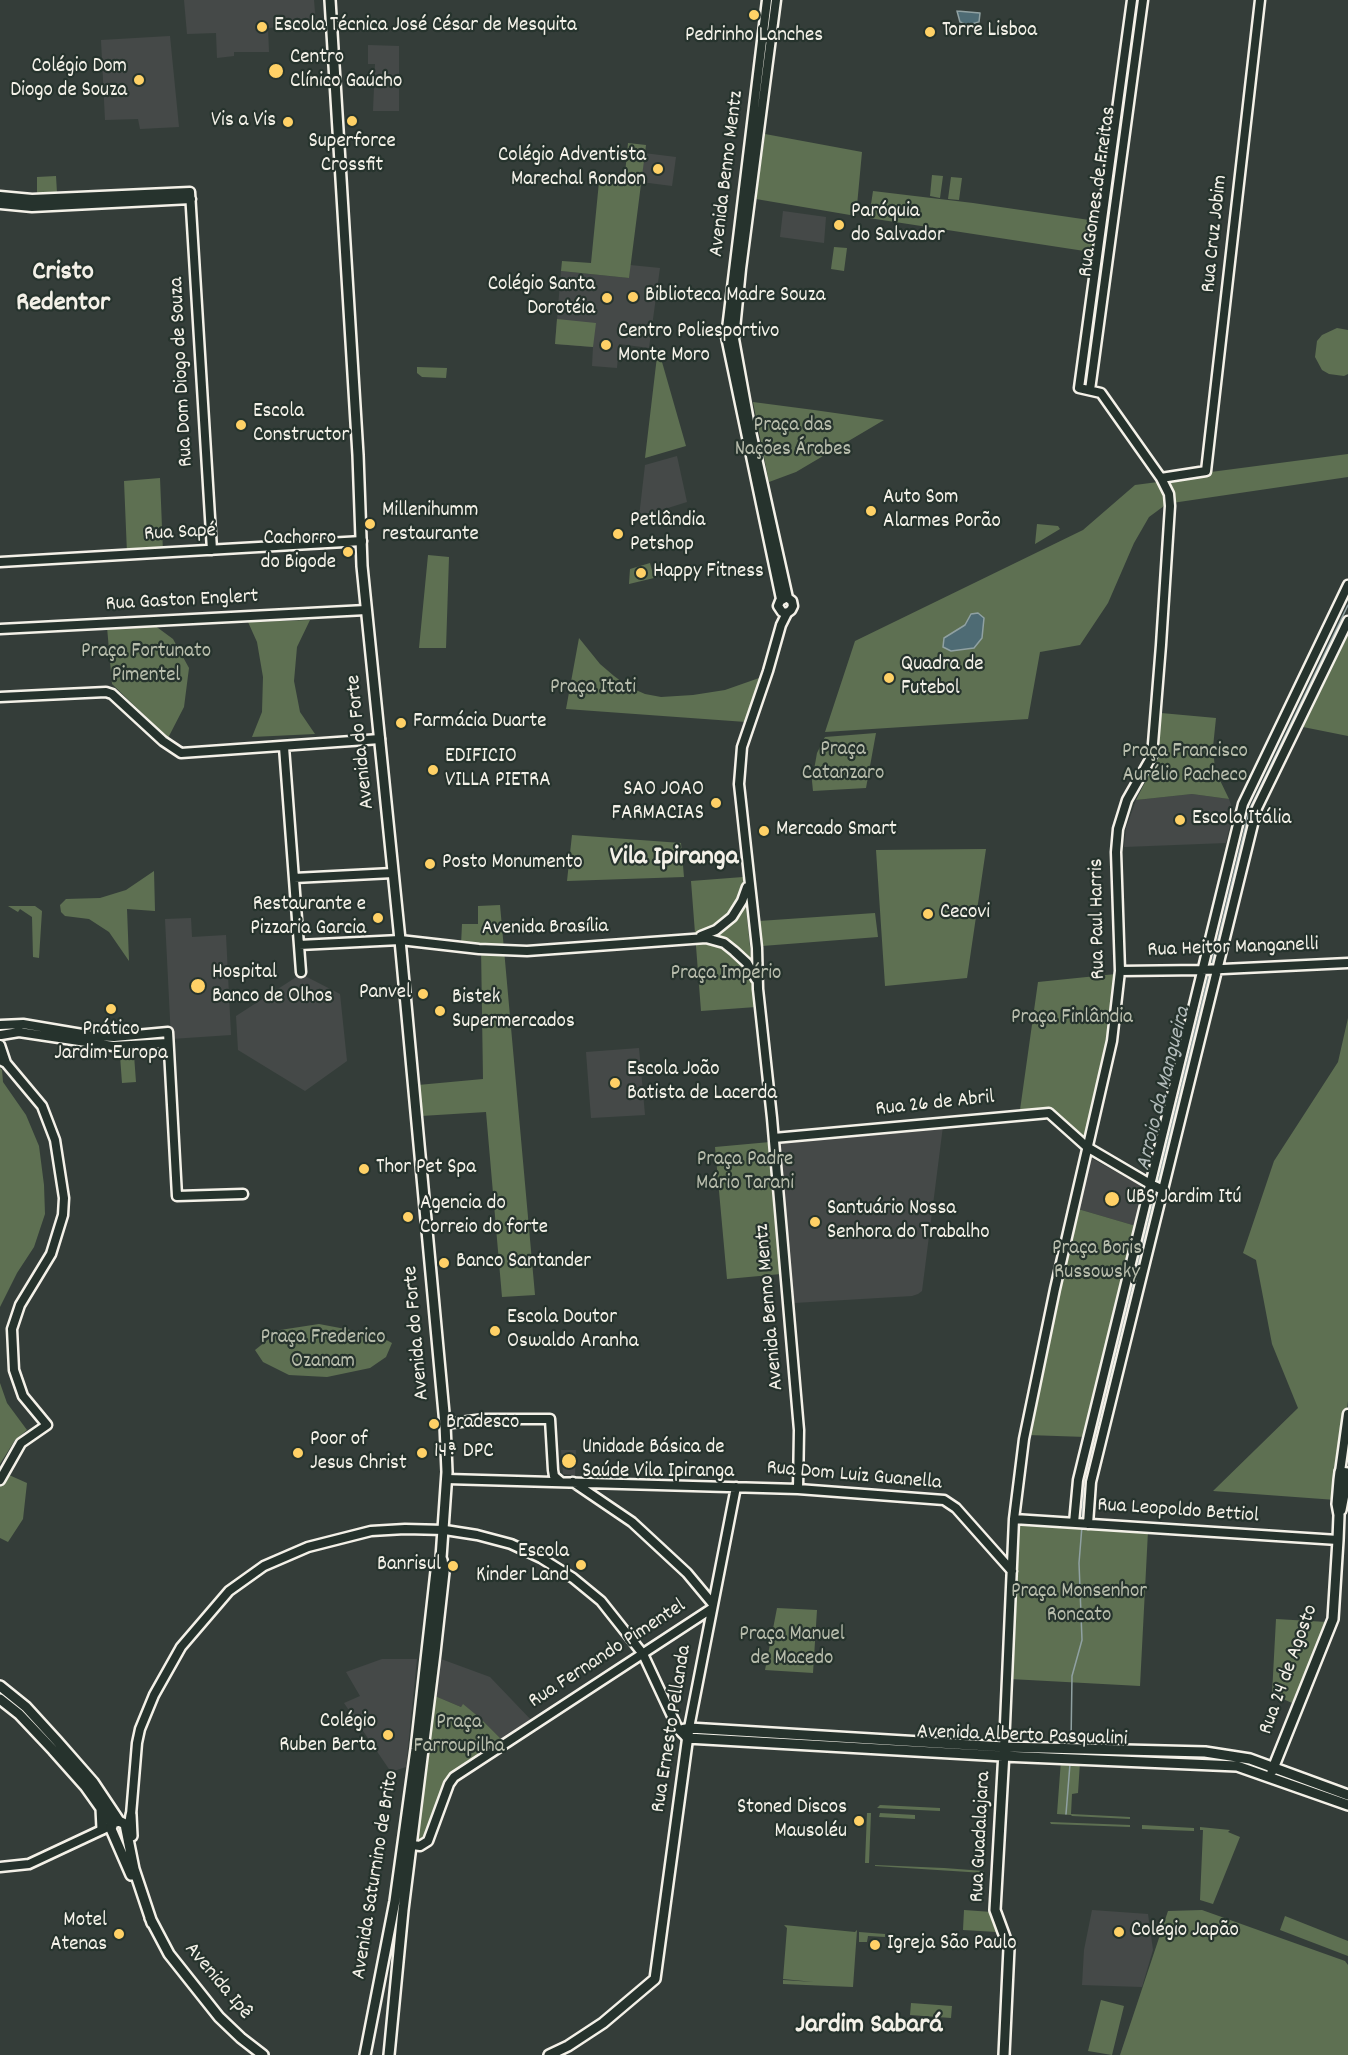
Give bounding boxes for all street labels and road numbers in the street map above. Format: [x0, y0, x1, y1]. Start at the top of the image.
street label: Avenida Benno Mentz [705, 89, 751, 259]
street label: Rua Gomes de Freitas [1075, 105, 1123, 279]
street label: Rua Cruz Jobim [1197, 174, 1235, 294]
street label: Rua Dom Diogo de Souza [165, 276, 201, 468]
street label: Rua Sapé [144, 520, 216, 548]
street label: Rua Gaston Englert [105, 585, 259, 619]
street label: Avenida do Forte [342, 674, 382, 810]
street label: Rua Paul Harris [1085, 858, 1113, 980]
street label: Avenida Brasília [482, 915, 608, 943]
street label: Rua Heitor Manganelli [1147, 933, 1319, 965]
street label: Rua 26 de Abril [874, 1086, 996, 1124]
street label: Avenida Benno Mentz [751, 1223, 791, 1391]
street label: Avenida do Forte [400, 1265, 436, 1401]
street label: Rua Dom Luiz Guanella [765, 1457, 943, 1497]
street label: Rua Leopoldo Bettiol [1096, 1494, 1260, 1530]
street label: Rua Fernando Pimentel [525, 1595, 691, 1715]
street label: Rua 24 de Agosto [1255, 1602, 1325, 1738]
street label: Rua Ernesto Pellanda [647, 1644, 699, 1814]
street label: Avenida Alberto Pasqualini [916, 1721, 1128, 1753]
street label: Avenida Saturnino de Brito [348, 1769, 406, 1981]
street label: Rua Guadalajara [966, 1771, 998, 1903]
street label: Avenida Ipê [178, 1938, 256, 2026]

